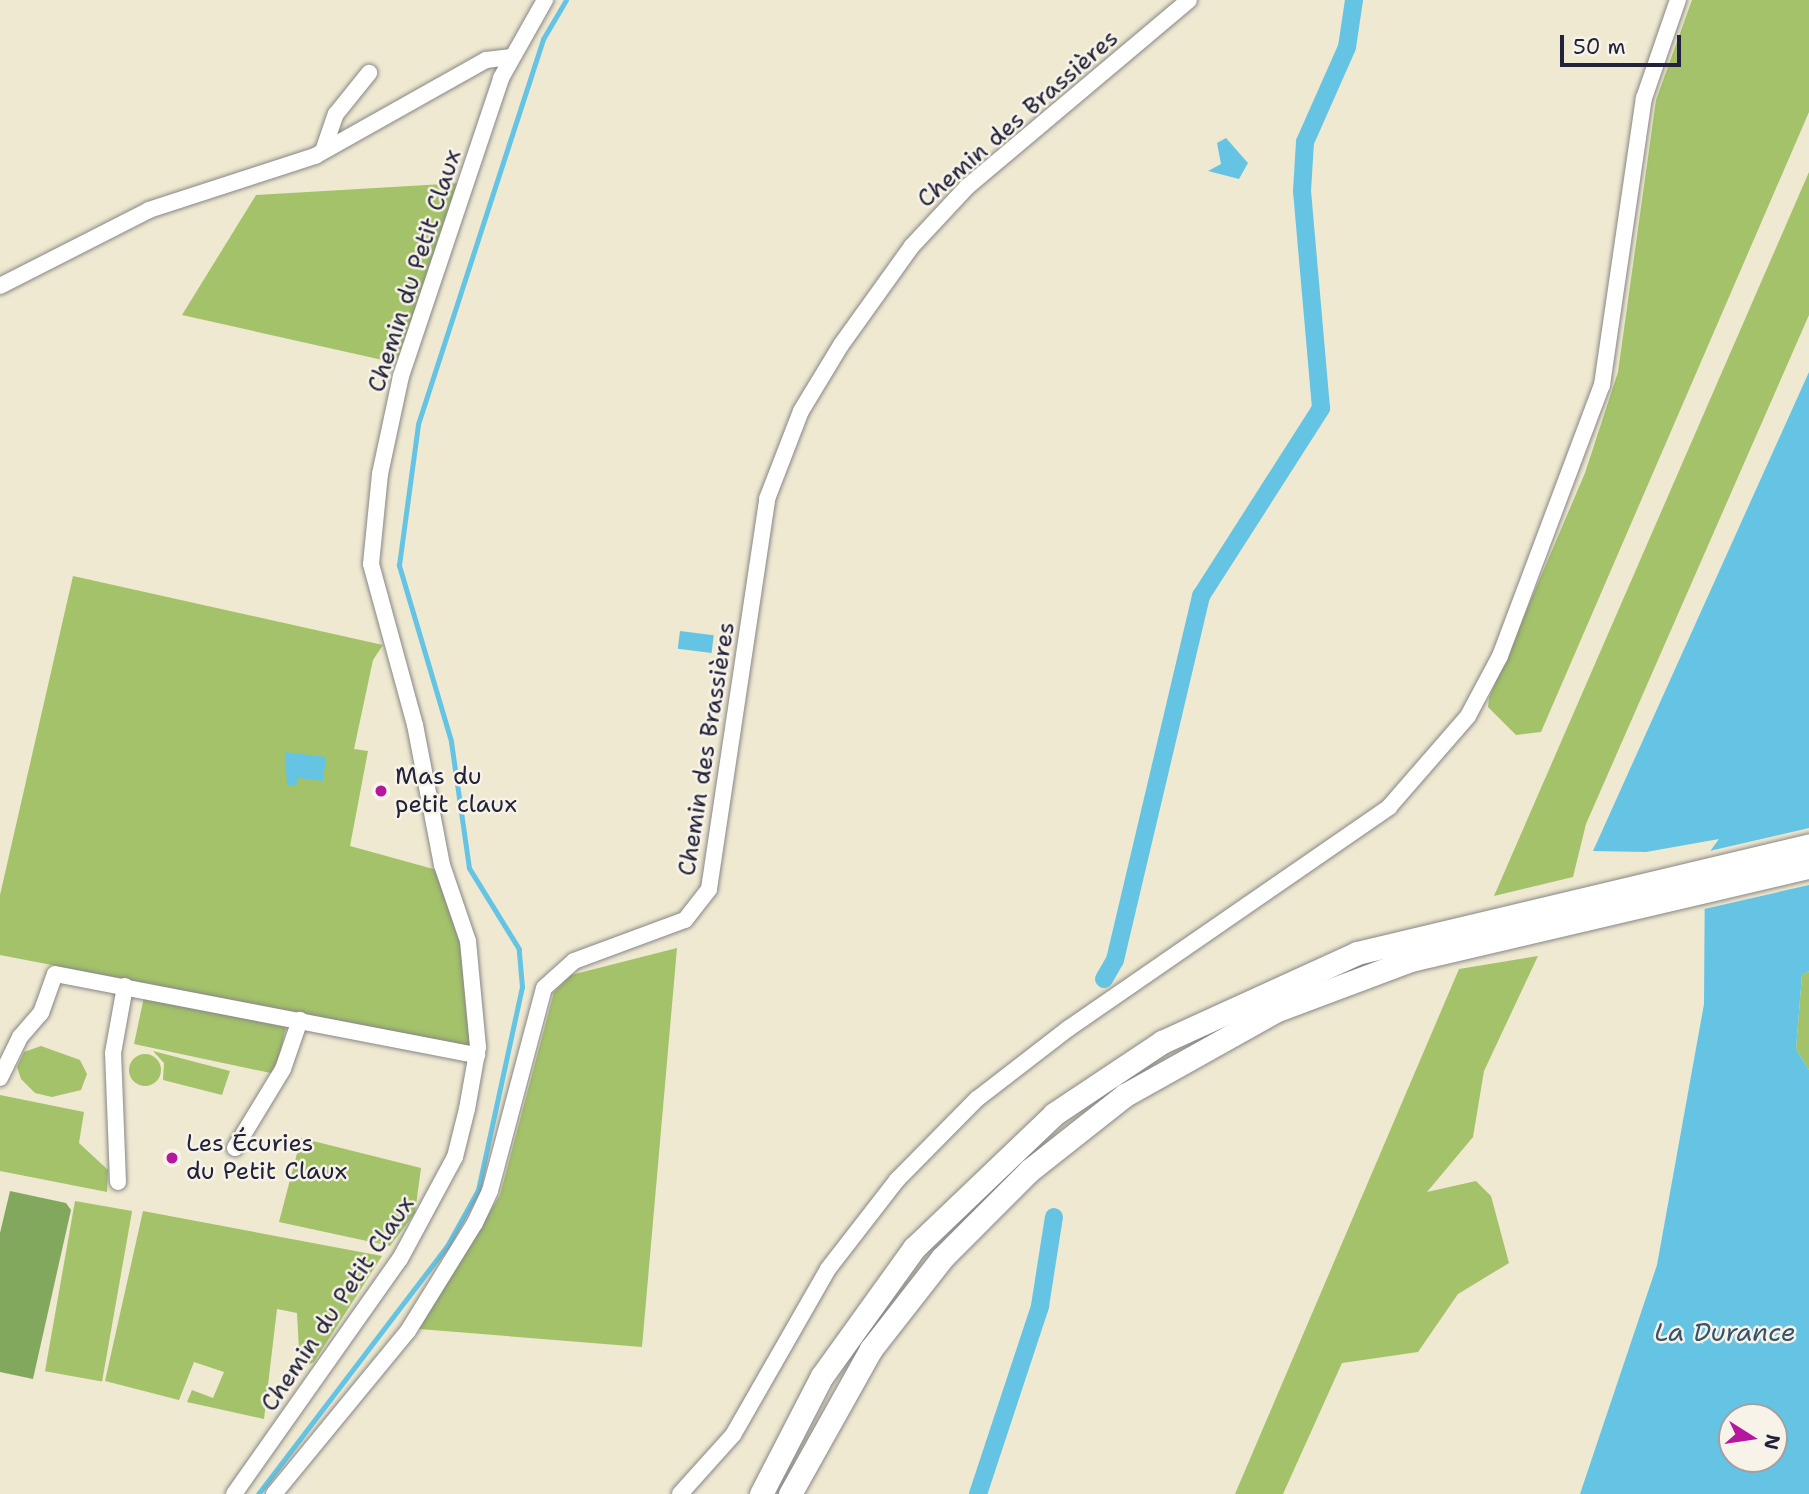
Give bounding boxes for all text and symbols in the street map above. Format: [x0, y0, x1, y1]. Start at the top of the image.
scale bar [1564, 21, 1685, 65]
street label: Chemin des Brassières [912, 24, 1124, 214]
text: 50 m [1573, 33, 1626, 61]
street label: Chemin du Petit Claux [362, 146, 468, 396]
street label: Chemin des Brassières [673, 620, 741, 878]
place label: Mas du petit claux [395, 763, 517, 819]
marker: Mas du petit claux [373, 783, 389, 799]
place label: Les Écuries du Petit Claux [186, 1130, 347, 1186]
marker: Les Écuries du Petit Claux [164, 1150, 180, 1166]
street label: Chemin du Petit Claux [255, 1191, 421, 1417]
water label: La Durance [1654, 1316, 1796, 1348]
north arrow [1718, 1403, 1788, 1473]
text: N [1758, 1432, 1786, 1452]

